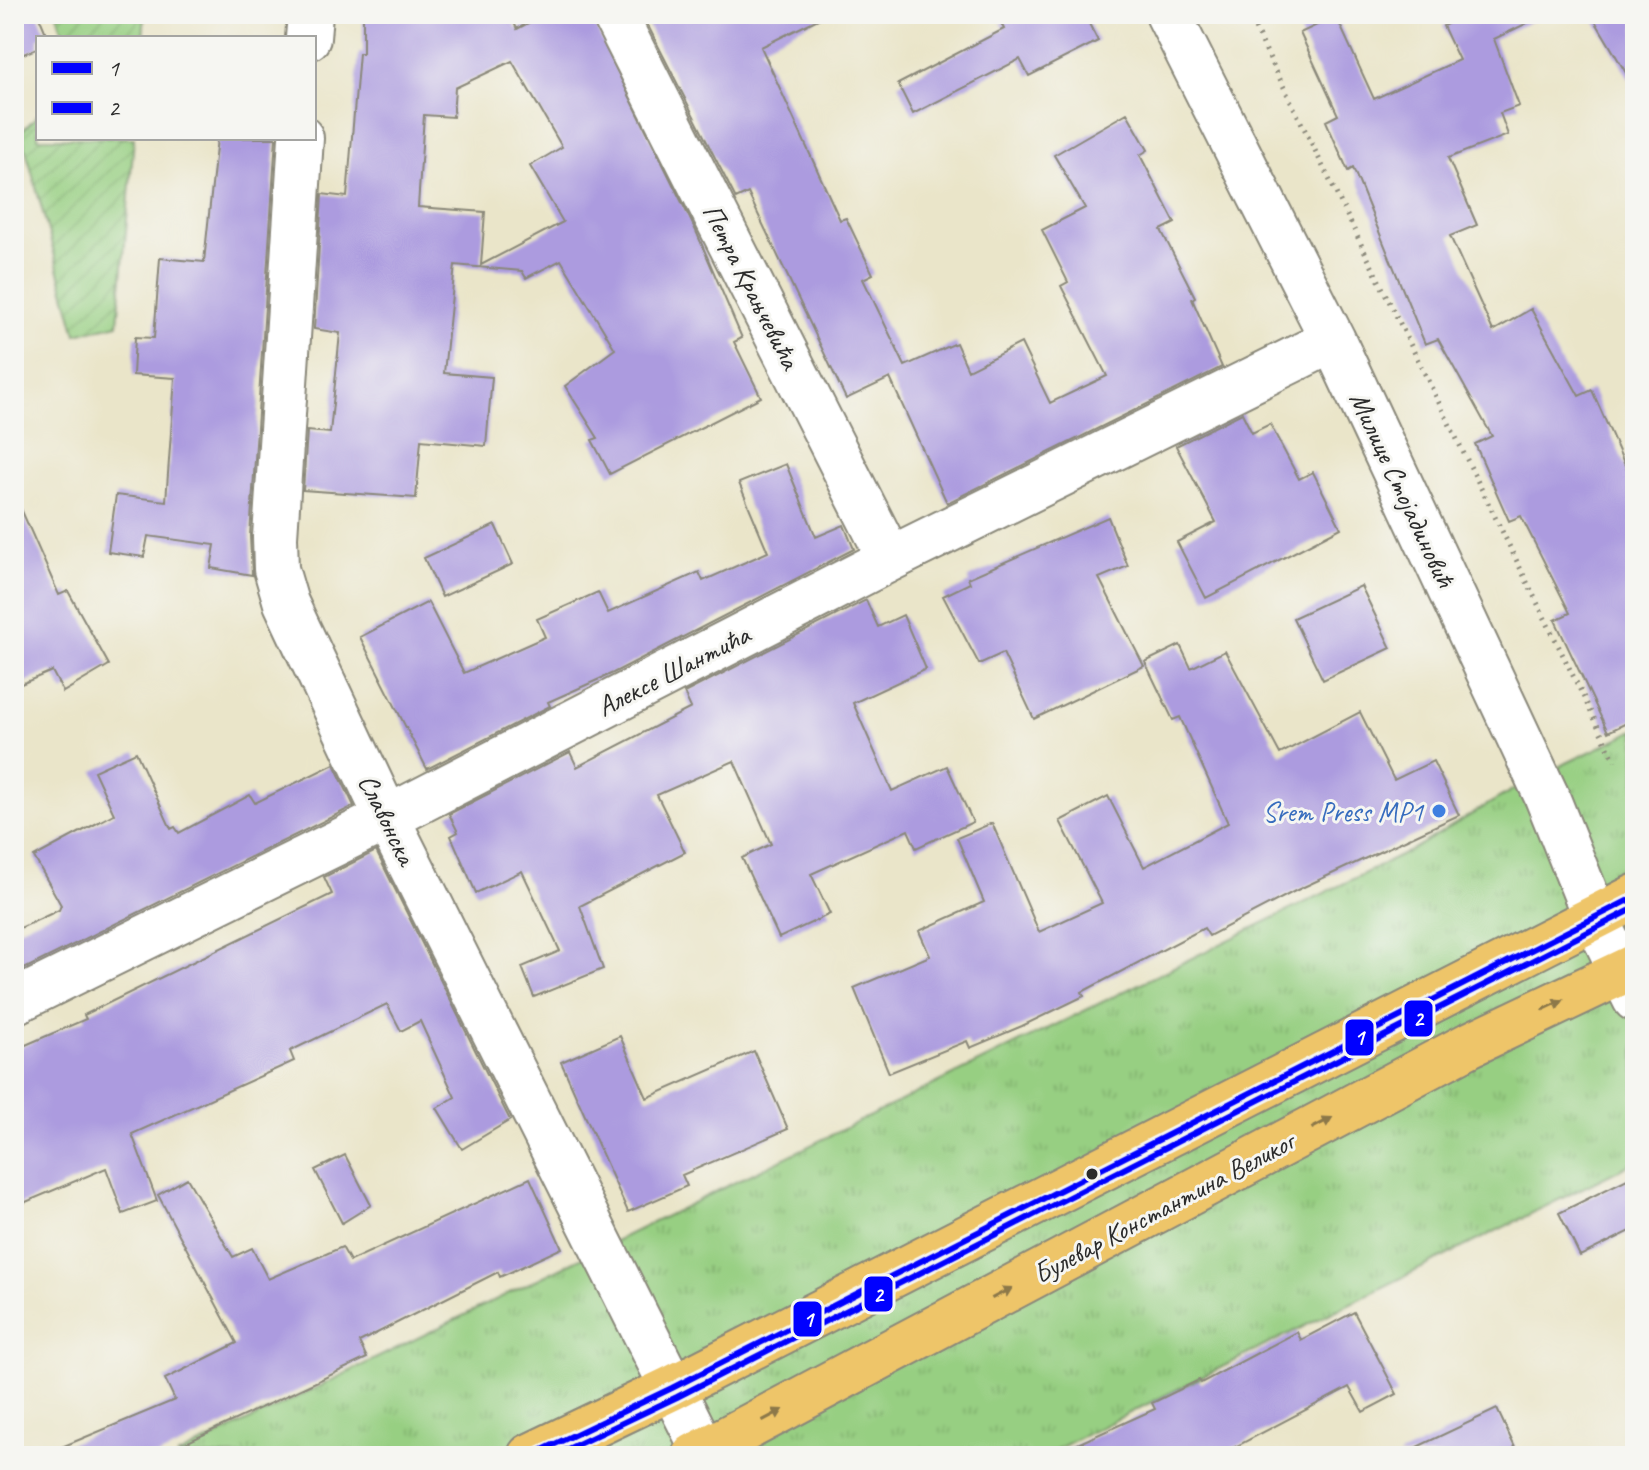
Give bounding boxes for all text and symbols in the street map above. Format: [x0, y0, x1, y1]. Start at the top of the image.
legend [36, 36, 316, 140]
text: 1 [108, 53, 120, 83]
text: 2 [108, 93, 121, 123]
street label: Петра Крањчевића [695, 198, 809, 376]
street label: Милице Стојадиновић [1342, 386, 1464, 594]
street label: Алексе Шантића [591, 616, 757, 724]
street label: Славонска [351, 768, 426, 873]
place label: Srem Press MP1 [1263, 794, 1424, 829]
marker: Srem Press MP1 [1430, 802, 1448, 820]
one-way arrow [1542, 998, 1565, 1011]
line badge: 2 [1403, 999, 1434, 1038]
text: 2 [1413, 1005, 1425, 1033]
line badge: 1 [1344, 1018, 1375, 1057]
text: 1 [1354, 1024, 1366, 1052]
one-way arrow [1311, 1117, 1333, 1131]
street label: Булевар Константина Великог [1027, 1122, 1303, 1291]
unlabelled marker [1084, 1166, 1100, 1182]
line badge: 2 [863, 1275, 894, 1313]
text: 2 [873, 1281, 885, 1309]
one-way arrow [991, 1286, 1014, 1299]
line badge: 1 [792, 1300, 823, 1338]
text: 1 [803, 1306, 815, 1334]
one-way arrow [761, 1408, 784, 1421]

